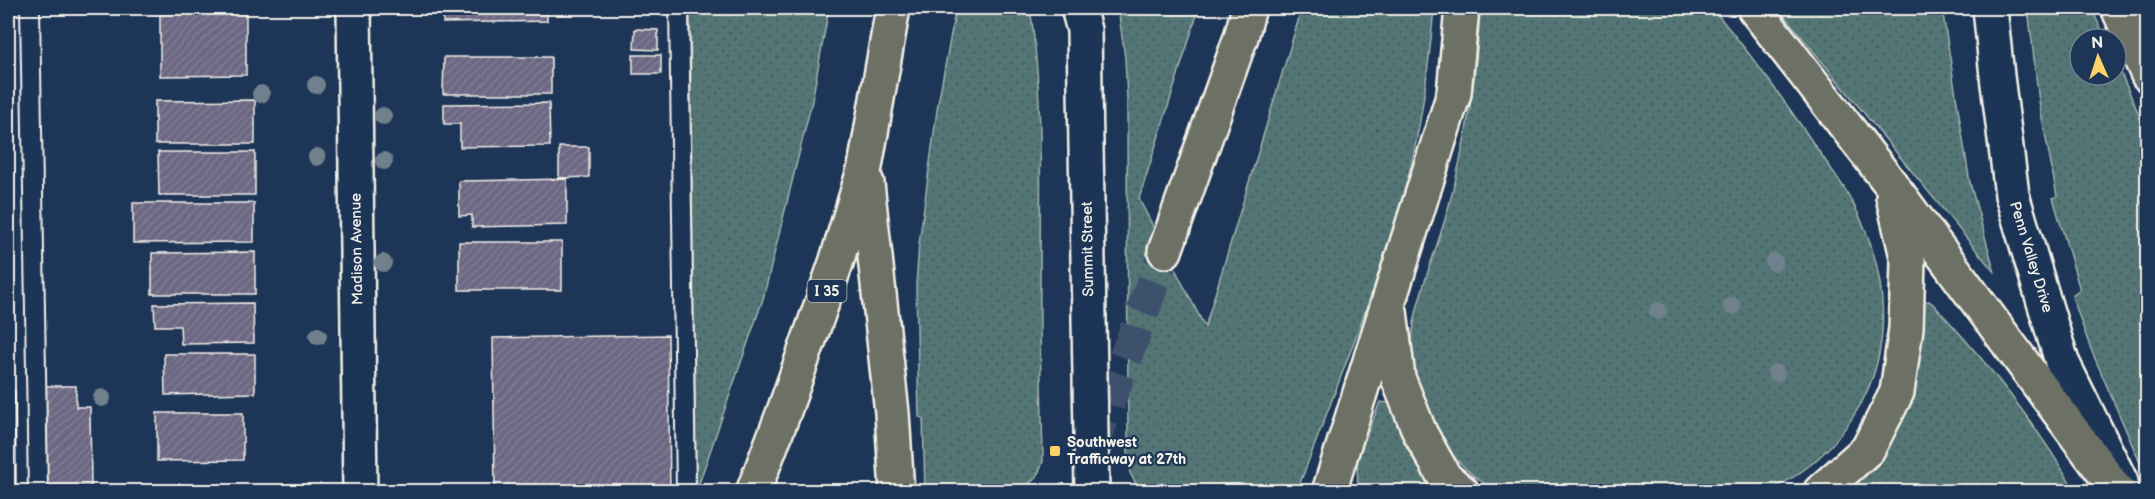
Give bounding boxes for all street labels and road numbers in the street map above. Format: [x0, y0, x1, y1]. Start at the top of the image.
street label: Madison Avenue [347, 193, 367, 305]
street label: Penn Valley Drive [2005, 199, 2057, 315]
street label: Summit Street [1078, 201, 1098, 297]
road number: I 35 [808, 280, 846, 302]

